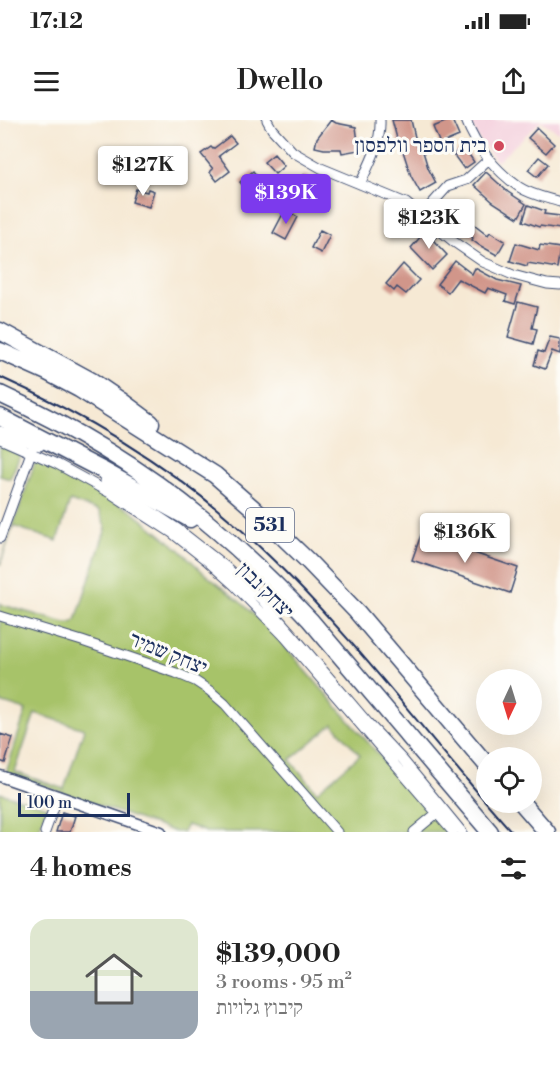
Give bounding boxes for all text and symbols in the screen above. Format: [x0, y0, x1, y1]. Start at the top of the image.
text: 17:12 [30, 8, 83, 35]
text: Dwello [237, 64, 323, 98]
icon: menu [30, 65, 63, 98]
icon: share [497, 65, 530, 98]
place label: בית הספר וולפסון [355, 133, 487, 159]
marker: בית הספר וולפסון [492, 139, 506, 153]
pin: $127K [101, 146, 185, 197]
text: $127K [112, 153, 174, 178]
pin: $139K [244, 174, 328, 225]
text: $139K [255, 181, 317, 206]
pin: $123K [387, 199, 471, 250]
text: $123K [398, 206, 460, 231]
road number: 531 [246, 508, 294, 542]
pin: $136K [423, 513, 507, 564]
text: $136K [434, 520, 496, 545]
street label: יצחק נבון [231, 557, 299, 625]
street label: יצחק שמיר [125, 627, 211, 681]
north arrow [476, 669, 542, 735]
map controls [476, 669, 542, 813]
button: locate [476, 747, 542, 813]
scale bar [18, 790, 130, 818]
text: 100 m [27, 793, 72, 813]
text: 4 homes [30, 852, 132, 884]
icon: filters [497, 852, 530, 885]
text: $139,000 [216, 938, 341, 970]
icon: home [78, 943, 150, 1015]
text: 3 rooms · 95 m² [216, 970, 352, 995]
text: קיבוץ גלויות [216, 996, 303, 1021]

